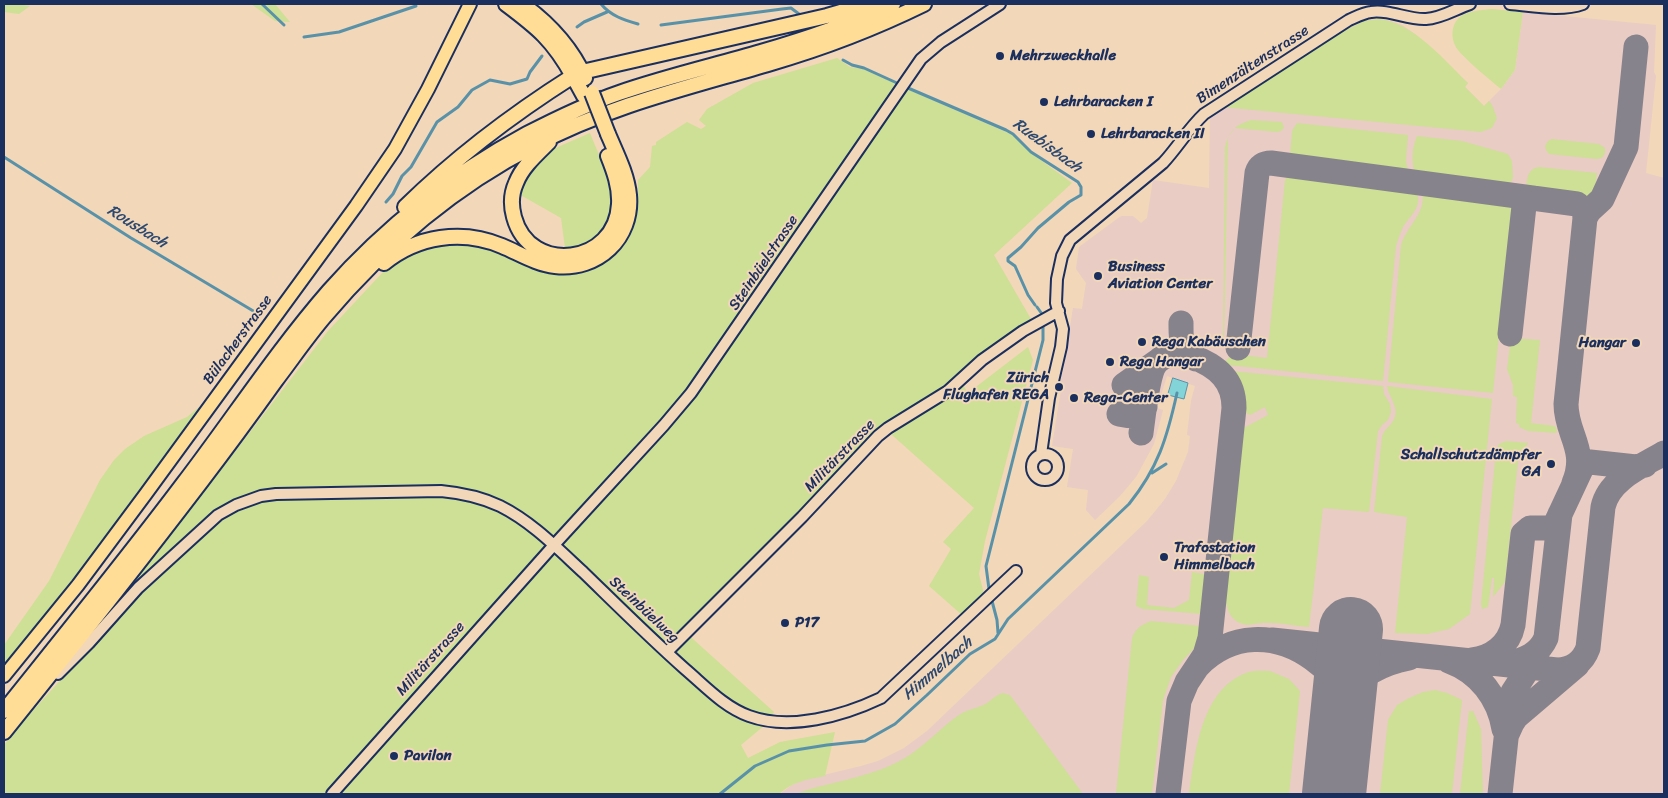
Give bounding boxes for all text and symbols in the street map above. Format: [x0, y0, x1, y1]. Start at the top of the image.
street label: Bimenzältenstrasse [1193, 22, 1313, 108]
place label: Mehrzweckhalle [1010, 47, 1116, 65]
marker: Mehrzweckhalle [994, 50, 1006, 62]
place label: Lehrbaracken I [1054, 93, 1153, 111]
marker: Lehrbaracken I [1038, 96, 1050, 108]
water label: Ruebisbach [1009, 115, 1085, 177]
place label: Lehrbaracken II [1101, 125, 1205, 143]
marker: Lehrbaracken II [1085, 128, 1097, 140]
water label: Rousbach [104, 201, 170, 253]
street label: Steinbüelstrasse [726, 212, 802, 314]
place label: Business Aviation Center [1108, 258, 1212, 293]
marker: Business Aviation Center [1092, 270, 1104, 282]
street label: Bülacherstrasse [200, 292, 276, 388]
place label: Rega Kabäuschen [1152, 333, 1266, 351]
place label: Hangar [1579, 334, 1626, 352]
marker: Rega Kabäuschen [1136, 336, 1148, 348]
marker: Hangar [1630, 337, 1642, 349]
place label: Rega Hangar [1120, 353, 1203, 371]
marker: Rega Hangar [1104, 356, 1116, 368]
place label: Zürich Flughafen REGA [943, 369, 1049, 404]
marker: Zürich Flughafen REGA [1053, 381, 1065, 393]
place label: Rega-Center [1084, 389, 1167, 407]
marker: Rega-Center [1068, 392, 1080, 404]
street label: Militärstrasse [801, 416, 879, 496]
place label: Schallschutzdämpfer GA [1401, 446, 1541, 481]
marker: Schallschutzdämpfer GA [1545, 458, 1557, 470]
place label: Trafostation Himmelbach [1174, 539, 1255, 574]
marker: Trafostation Himmelbach [1158, 551, 1170, 563]
street label: Steinbüelweg [605, 573, 683, 647]
place label: P17 [795, 614, 819, 632]
marker: P17 [779, 617, 791, 629]
street label: Militärstrasse [393, 618, 469, 700]
water label: Himmelbach [899, 633, 977, 705]
place label: Pavilon [404, 747, 452, 765]
marker: Pavilon [388, 750, 400, 762]

